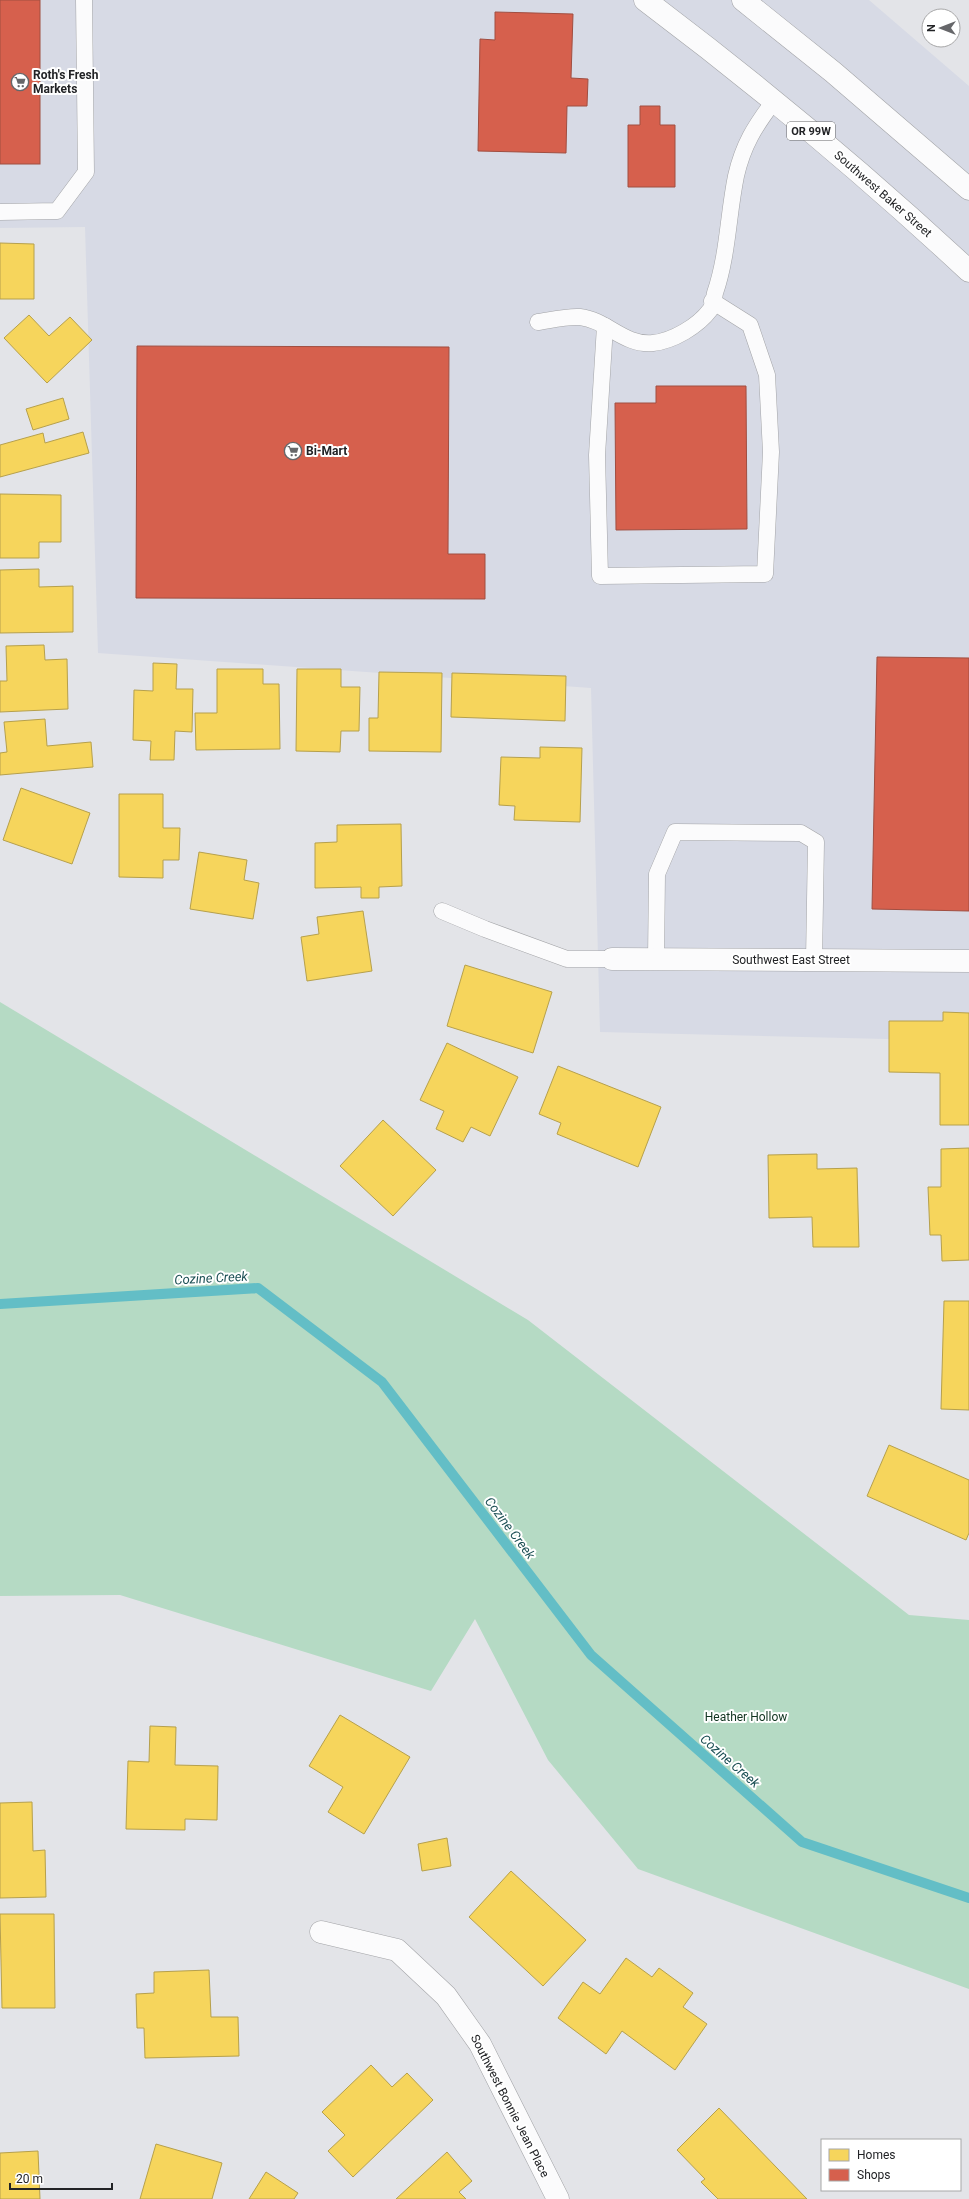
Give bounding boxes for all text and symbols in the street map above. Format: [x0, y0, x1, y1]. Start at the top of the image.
north arrow [921, 8, 961, 48]
text: N [925, 24, 938, 32]
place label: Roth's Fresh Markets [33, 68, 99, 96]
supermarket icon: Roth's Fresh Markets [10, 72, 30, 92]
road number: OR 99W [787, 122, 835, 140]
street label: Southwest Baker Street [831, 148, 935, 240]
supermarket icon: Bi-Mart [283, 441, 303, 461]
place label: Bi-Mart [306, 444, 347, 458]
street label: Southwest East Street [732, 953, 850, 967]
water label: Cozine Creek [174, 1269, 249, 1287]
water label: Cozine Creek [482, 1494, 538, 1562]
park label: Heather Hollow [705, 1710, 787, 1724]
water label: Cozine Creek [697, 1731, 763, 1791]
street label: Southwest Bonnie Jean Place [468, 2032, 552, 2180]
legend [821, 2139, 961, 2191]
text: Homes [857, 2148, 895, 2162]
scale bar [10, 2165, 112, 2191]
text: Shops [857, 2168, 891, 2182]
text: 20 m [16, 2172, 43, 2186]

